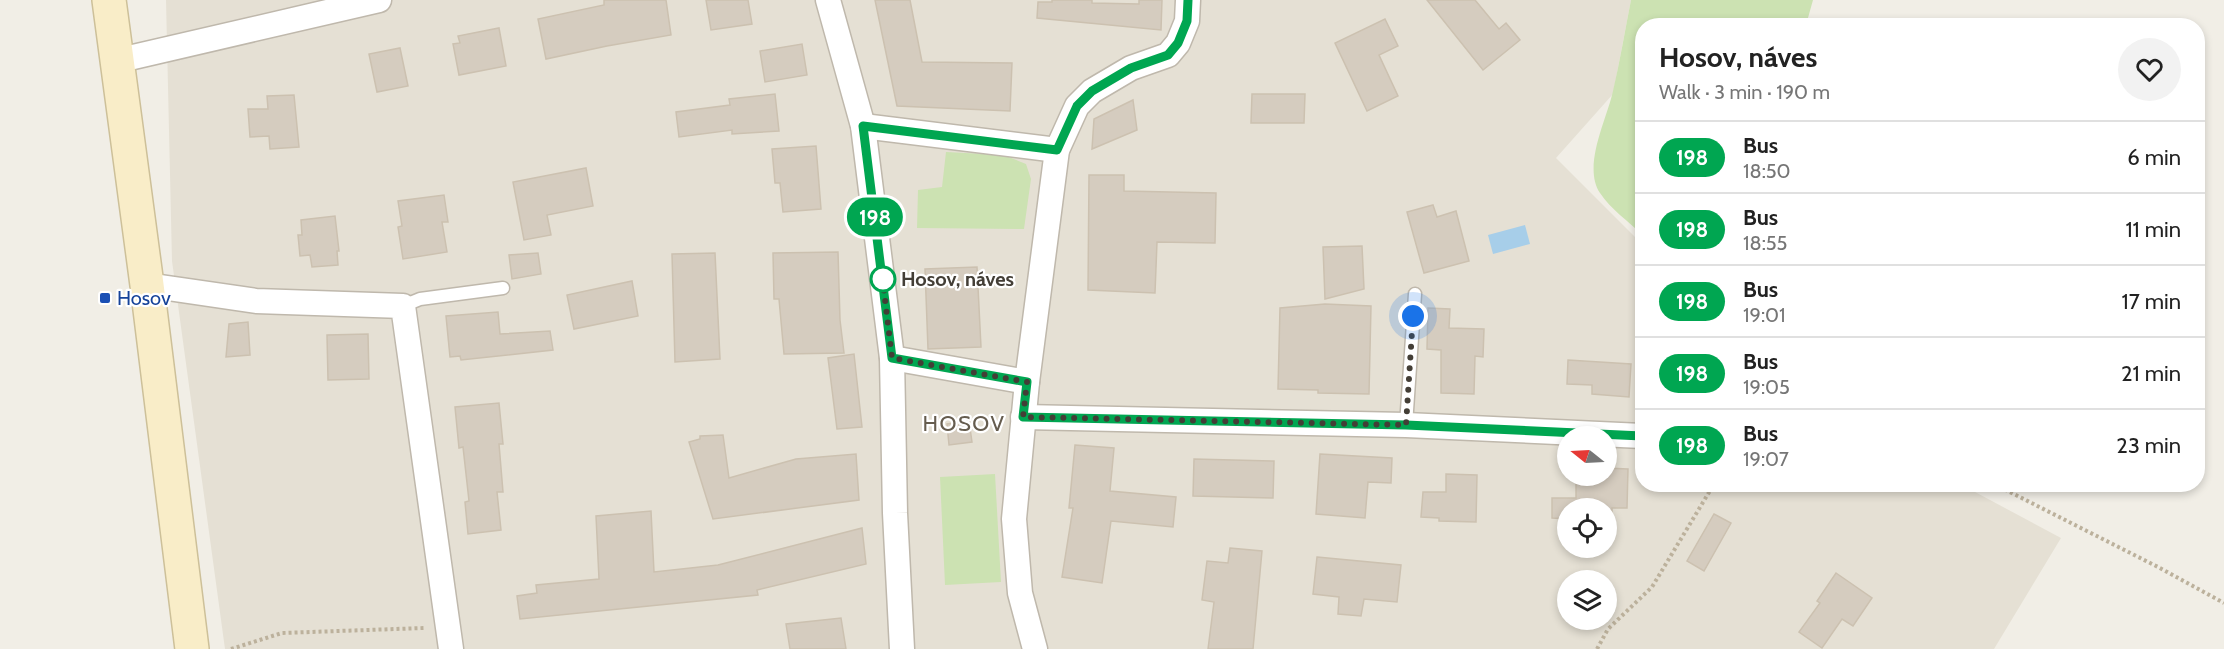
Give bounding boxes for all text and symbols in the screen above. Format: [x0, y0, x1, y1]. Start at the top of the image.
button: heart [2118, 38, 2181, 101]
text: Hosov, náves [1659, 40, 1817, 74]
text: Walk · 3 min · 190 m [1659, 80, 1830, 104]
text: Bus [1743, 132, 1778, 159]
text: 6 min [2127, 144, 2181, 171]
text: 198 [1676, 145, 1708, 170]
text: 18:50 [1743, 159, 1791, 183]
line badge: 198 [840, 198, 910, 236]
text: Bus [1743, 204, 1778, 231]
text: 198 [859, 205, 891, 230]
text: 11 min [2125, 216, 2181, 243]
text: 198 [1676, 217, 1708, 242]
text: 18:55 [1743, 231, 1787, 255]
marker: Hosov, náves [870, 266, 896, 292]
place label: Hosov, náves [901, 267, 1014, 291]
text: Bus [1743, 276, 1778, 303]
place label: Hosov [117, 286, 171, 310]
text: 17 min [2122, 288, 2181, 315]
text: 198 [1676, 289, 1708, 314]
marker: Hosov [98, 291, 112, 305]
your location [1398, 301, 1428, 331]
text: 19:01 [1743, 303, 1786, 327]
text: Bus [1743, 348, 1778, 375]
text: 21 min [2121, 360, 2181, 387]
text: 198 [1676, 361, 1708, 386]
text: 19:05 [1743, 375, 1790, 399]
district label: HOSOV [923, 410, 1005, 437]
text: Bus [1743, 420, 1778, 447]
north arrow [1557, 426, 1617, 486]
map controls [1557, 426, 1617, 630]
text: 23 min [2116, 432, 2181, 459]
text: 198 [1676, 433, 1708, 458]
text: 19:07 [1743, 447, 1789, 471]
button: locate [1557, 498, 1617, 558]
button: layers [1557, 570, 1617, 630]

